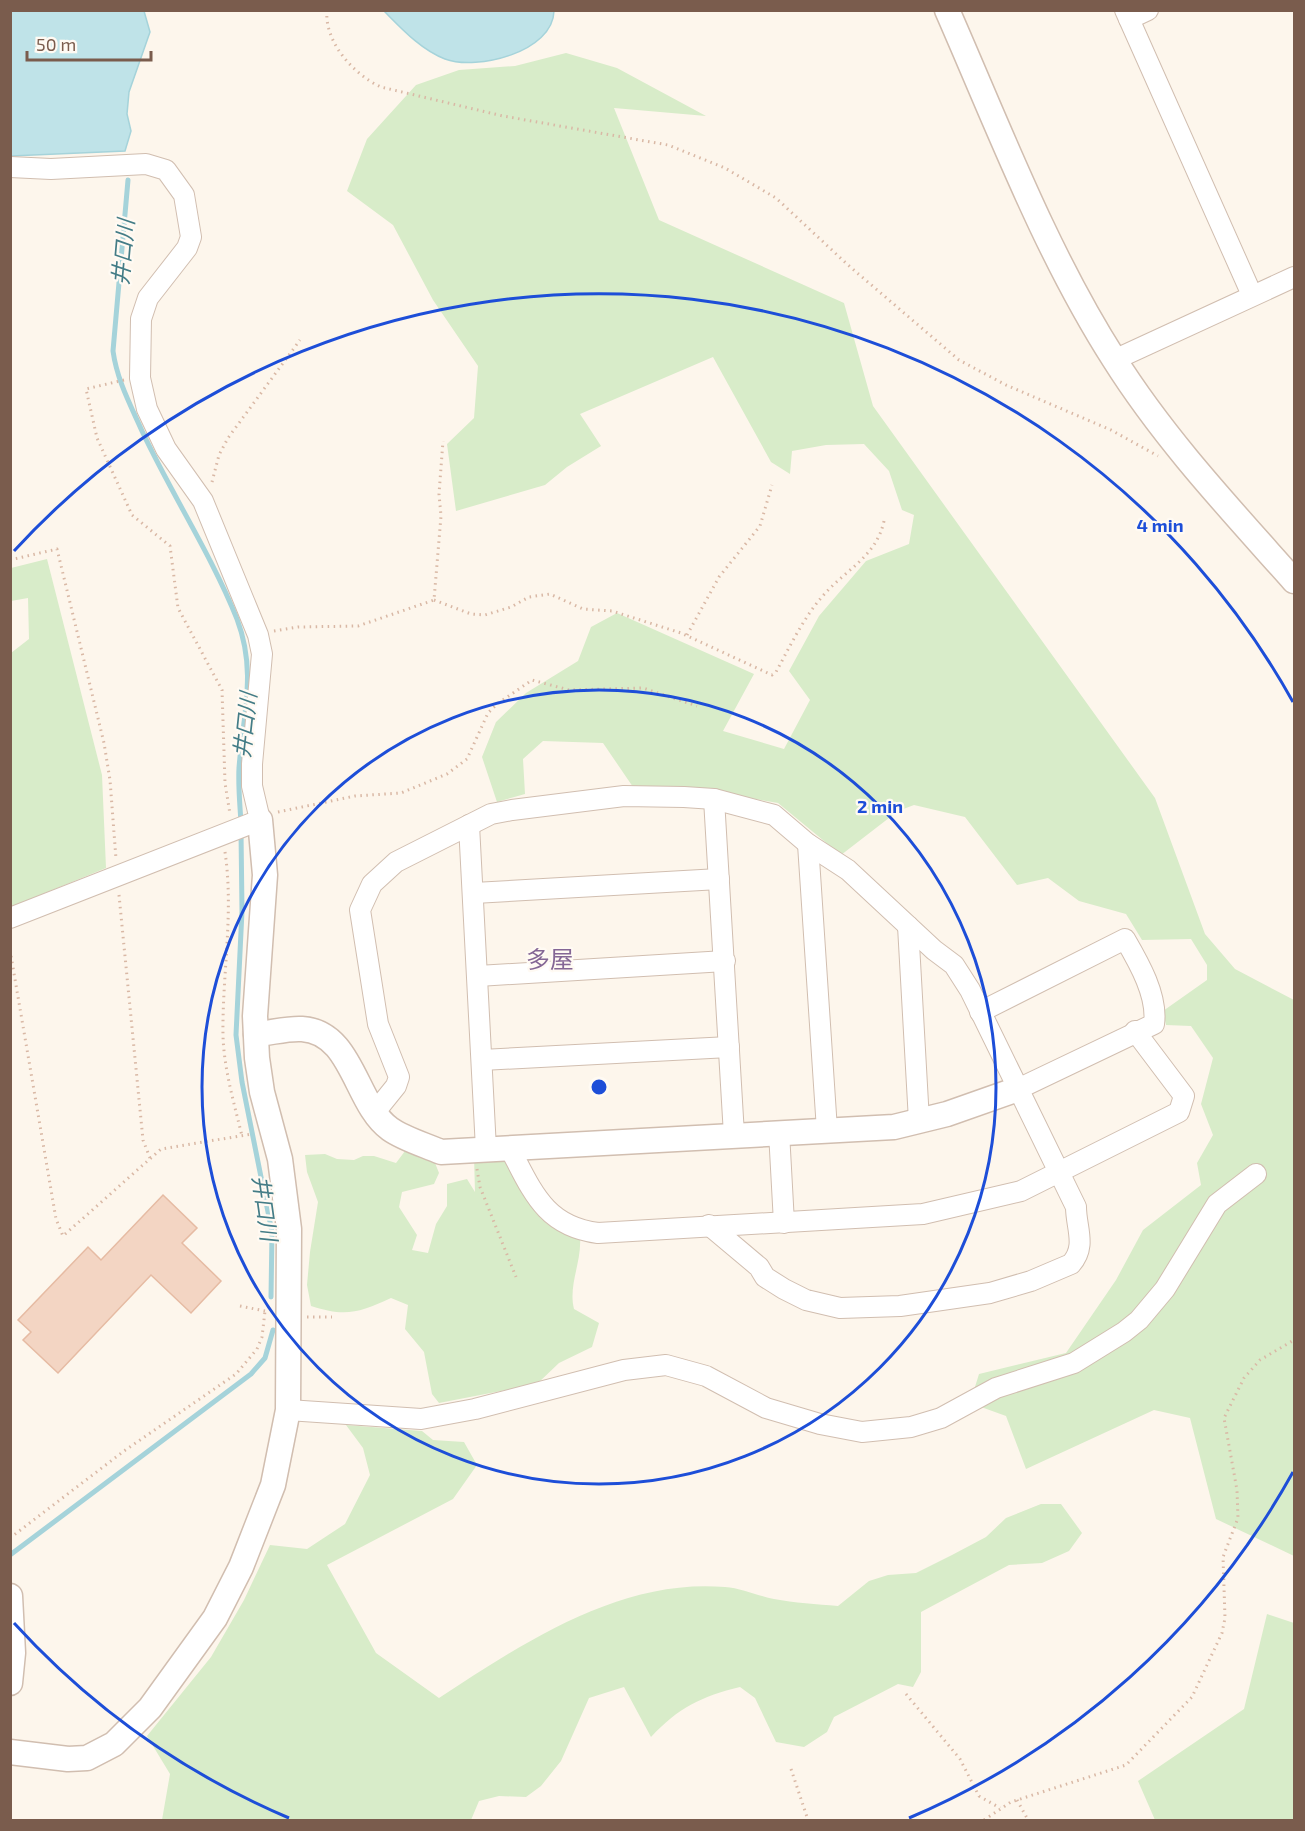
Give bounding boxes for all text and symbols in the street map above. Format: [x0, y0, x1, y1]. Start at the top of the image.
scale bar [27, 24, 152, 62]
text: 50 m [36, 33, 76, 55]
water label: 井口川 [106, 216, 138, 286]
text: 4 min [1137, 514, 1184, 536]
water label: 井口川 [228, 689, 261, 759]
text: 2 min [857, 795, 903, 817]
district label: 多屋 [526, 944, 574, 973]
centre of rings [589, 1077, 609, 1097]
water label: 井口川 [249, 1174, 284, 1244]

